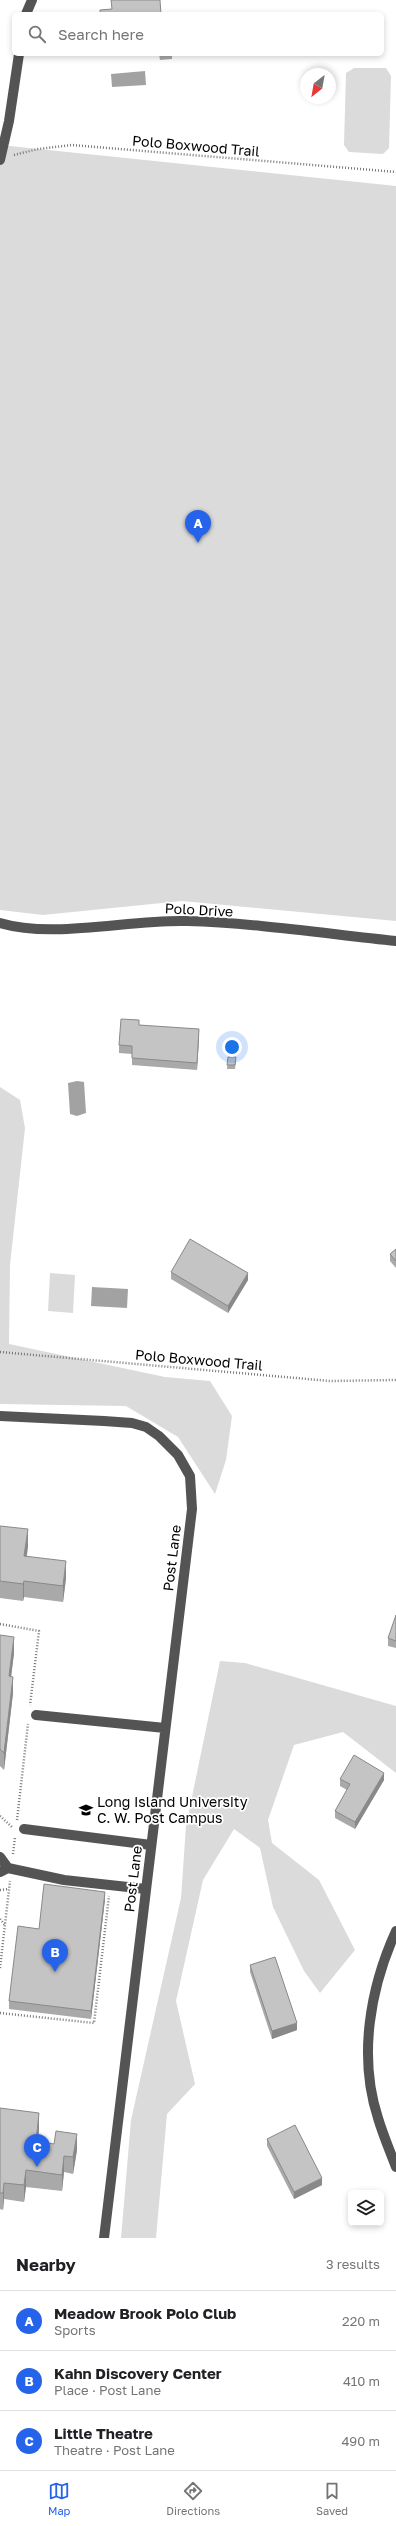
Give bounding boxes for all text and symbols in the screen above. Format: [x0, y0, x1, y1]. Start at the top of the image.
search box [12, 12, 384, 56]
icon: search [26, 23, 48, 45]
text: Search here [58, 25, 144, 43]
north arrow [300, 68, 336, 104]
street label: Polo Boxwood Trail [132, 131, 261, 160]
pin: A [185, 510, 211, 543]
street label: Polo Drive [164, 899, 234, 920]
your location [222, 1037, 242, 1057]
street label: Polo Boxwood Trail [135, 1345, 264, 1374]
street label: Post Lane [159, 1524, 184, 1592]
place label: Long Island University C. W. Post Campus [97, 1793, 248, 1826]
school or university icon: Long Island University C. W. Post Campus [78, 1802, 94, 1818]
street label: Post Lane [120, 1845, 145, 1913]
pin: B [42, 1939, 68, 1972]
pin: C [24, 2134, 50, 2167]
map controls [348, 2190, 384, 2226]
button: layers [348, 2190, 384, 2226]
text: Nearby [16, 2254, 76, 2275]
text: 3 results [326, 2256, 380, 2272]
text: Meadow Brook Polo Club [54, 2304, 236, 2322]
text: A [24, 2313, 34, 2329]
text: 220 m [342, 2313, 380, 2329]
text: Sports [54, 2322, 96, 2338]
text: Kahn Discovery Center [54, 2364, 222, 2382]
text: B [24, 2373, 34, 2389]
text: 410 m [343, 2373, 380, 2389]
text: Place · Post Lane [54, 2382, 161, 2398]
text: Little Theatre [54, 2424, 153, 2442]
text: C [24, 2433, 34, 2449]
text: 490 m [341, 2433, 380, 2449]
text: Theatre · Post Lane [54, 2442, 175, 2458]
tab: Map [48, 2480, 70, 2517]
tab: Directions [166, 2480, 220, 2517]
tab: Saved [316, 2480, 348, 2517]

